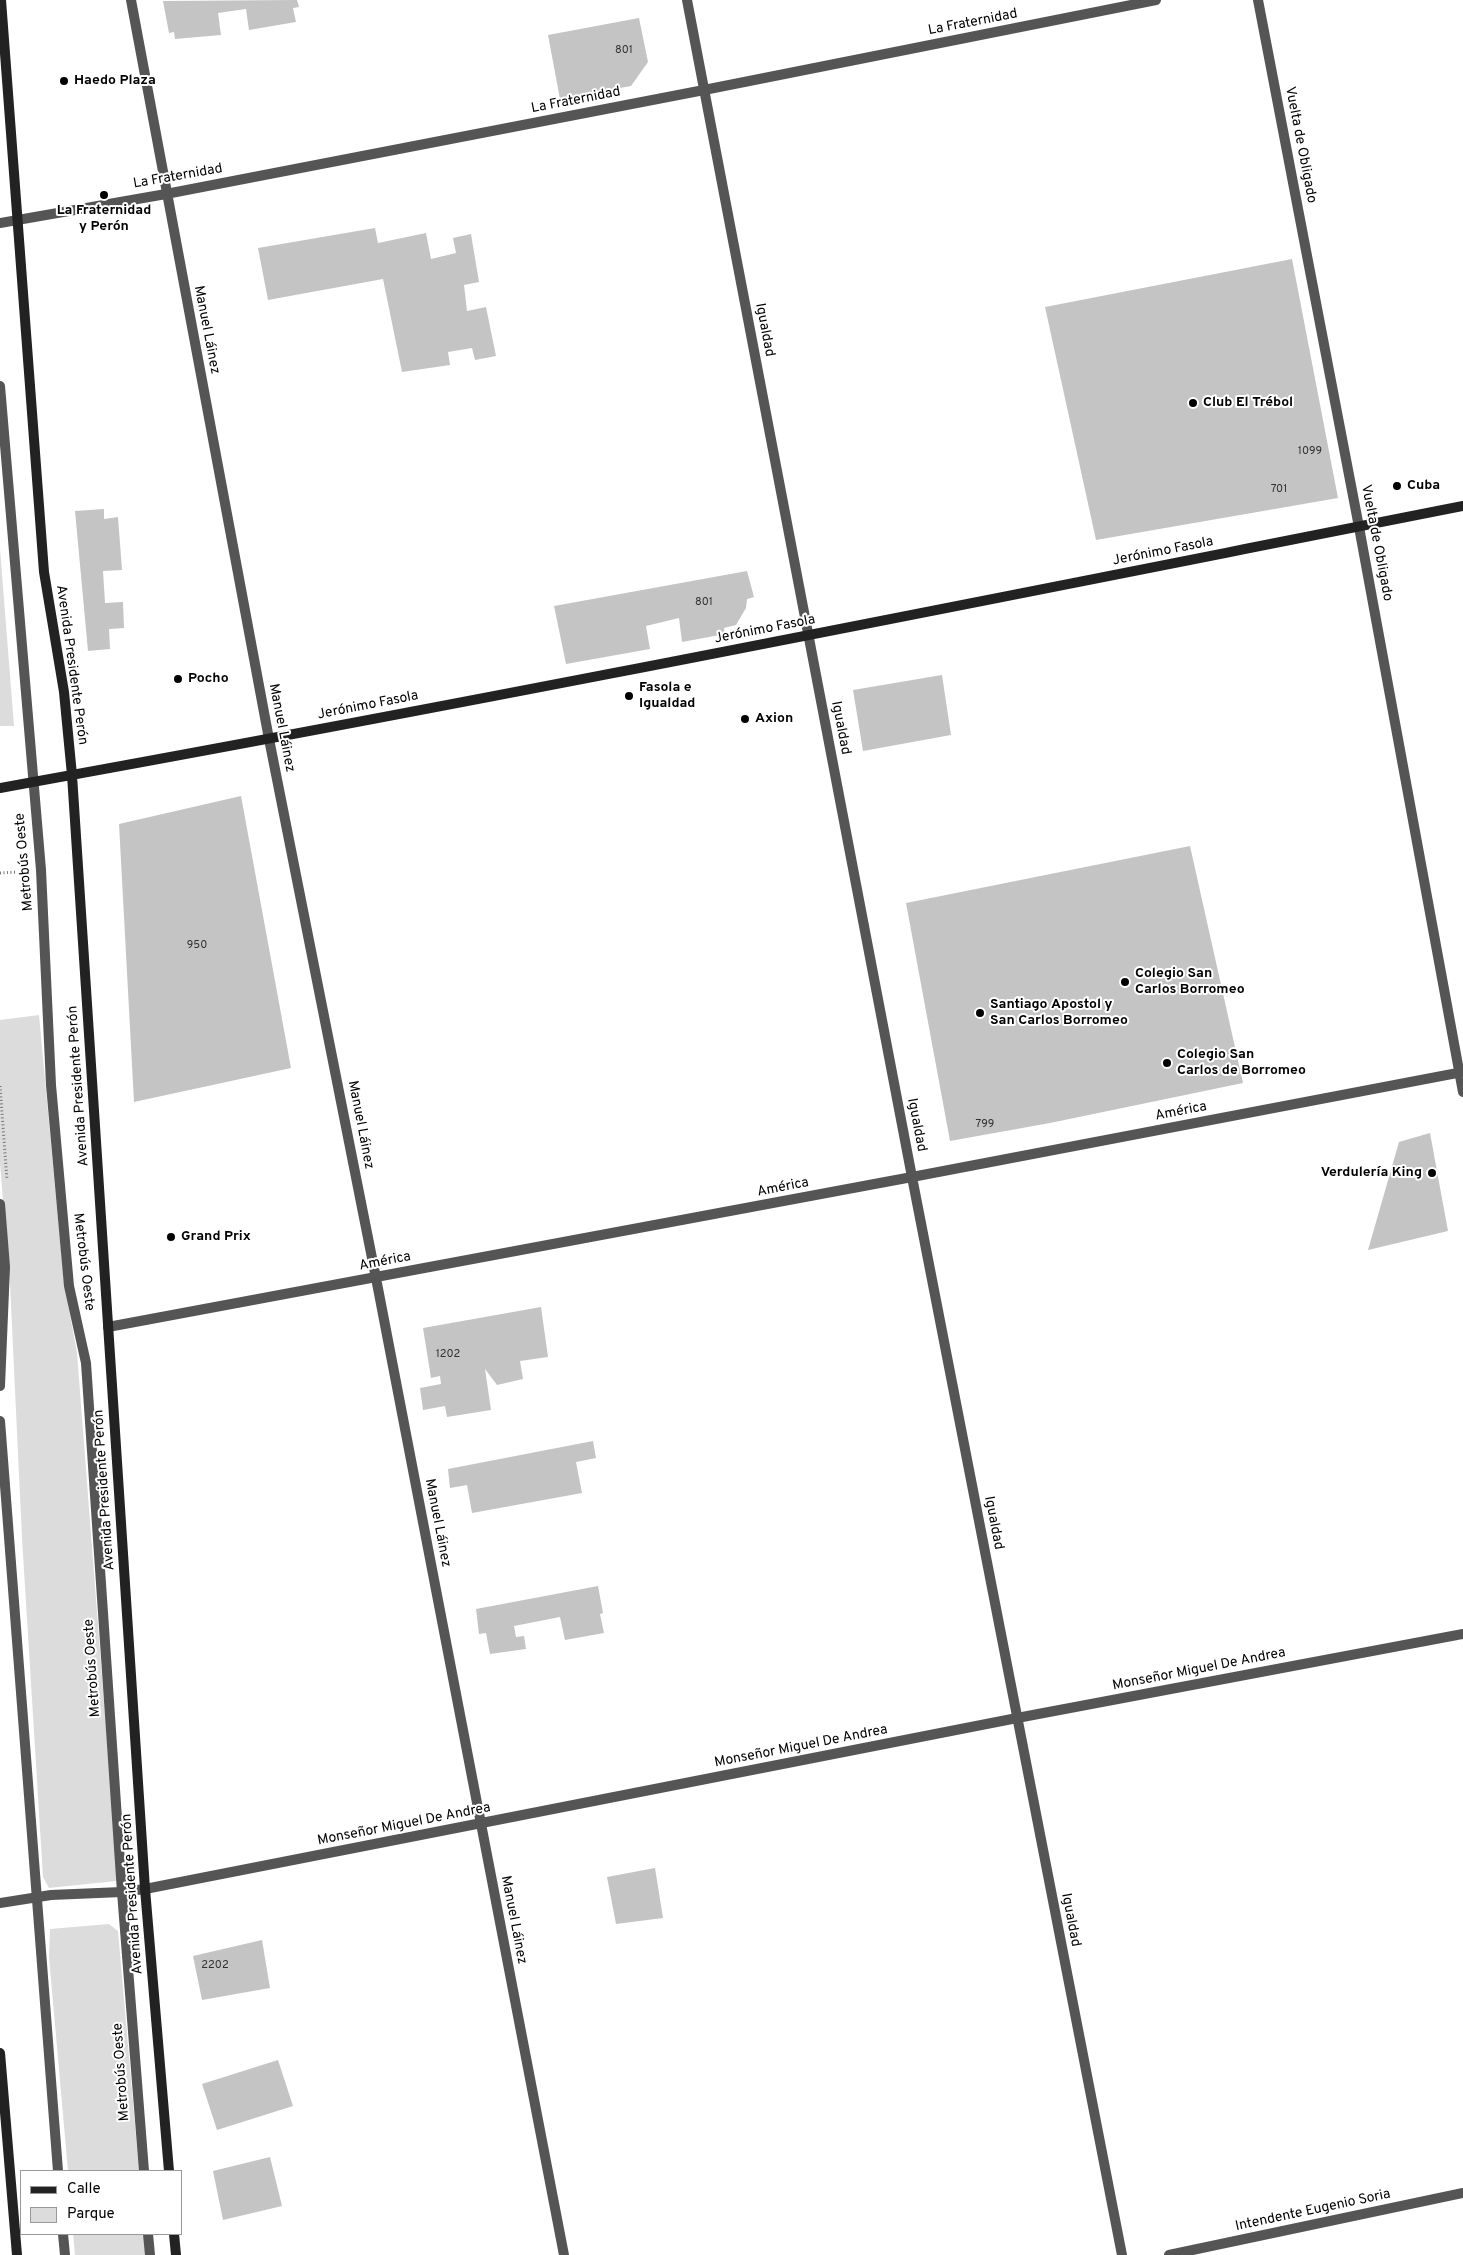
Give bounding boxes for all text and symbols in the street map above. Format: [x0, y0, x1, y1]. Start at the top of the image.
street label: La Fraternidad [927, 6, 1019, 40]
house number: 801 [615, 44, 633, 58]
place label: Haedo Plaza [74, 73, 156, 89]
marker: Haedo Plaza [58, 75, 70, 87]
street label: La Fraternidad [530, 84, 622, 118]
street label: Vuelta de Obligado [1280, 85, 1320, 205]
street label: La Fraternidad [132, 161, 224, 193]
marker: La Fraternidad y Perón [98, 189, 110, 201]
place label: La Fraternidad y Perón [57, 203, 151, 236]
street label: Manuel Láinez [189, 284, 223, 376]
street label: Igualdad [751, 302, 777, 358]
place label: Club El Trébol [1203, 395, 1293, 411]
marker: Club El Trébol [1187, 397, 1199, 409]
house number: 1099 [1298, 445, 1322, 459]
place label: Cuba [1407, 478, 1440, 494]
marker: Cuba [1391, 480, 1403, 492]
house number: 701 [1271, 483, 1287, 497]
street label: Vuelta de Obligado [1356, 483, 1396, 603]
street label: Jerónimo Fasola [1111, 534, 1215, 570]
street label: Avenida Presidente Perón [51, 584, 91, 746]
house number: 801 [695, 596, 713, 610]
street label: Jerónimo Fasola [713, 612, 817, 648]
place label: Pocho [188, 671, 229, 687]
marker: Pocho [172, 673, 184, 685]
place label: Fasola e Igualdad [639, 680, 695, 712]
street label: Manuel Láinez [264, 682, 298, 774]
street label: Jerónimo Fasola [316, 688, 420, 724]
marker: Fasola e Igualdad [623, 690, 635, 702]
street label: Igualdad [827, 700, 853, 756]
place label: Axion [755, 711, 793, 727]
marker: Axion [739, 713, 751, 725]
street label: Metrobús Oeste [12, 812, 38, 912]
house number: 950 [187, 939, 207, 953]
place label: Colegio San Carlos Borromeo [1135, 966, 1245, 999]
marker: Colegio San Carlos Borromeo [1119, 976, 1131, 988]
place label: Santiago Apostol y San Carlos Borromeo [990, 997, 1128, 1030]
street label: Avenida Presidente Perón [65, 1005, 93, 1167]
marker: Santiago Apostol y San Carlos Borromeo [974, 1007, 986, 1019]
place label: Colegio San Carlos de Borromeo [1177, 1047, 1306, 1080]
marker: Colegio San Carlos de Borromeo [1161, 1057, 1173, 1069]
street label: Manuel Láinez [343, 1079, 377, 1171]
street label: Igualdad [903, 1097, 929, 1153]
street label: América [1154, 1099, 1208, 1125]
house number: 799 [976, 1118, 994, 1132]
place label: Verdulería King [1321, 1165, 1422, 1181]
marker: Verdulería King [1426, 1167, 1438, 1179]
street label: América [756, 1175, 810, 1201]
street label: Metrobús Oeste [69, 1212, 97, 1312]
place label: Grand Prix [181, 1229, 251, 1245]
marker: Grand Prix [165, 1231, 177, 1243]
street label: América [358, 1249, 412, 1275]
house number: 1202 [436, 1348, 460, 1362]
street label: Avenida Presidente Perón [91, 1409, 119, 1571]
street label: Manuel Láinez [420, 1477, 454, 1569]
street label: Igualdad [980, 1495, 1006, 1551]
street label: Metrobús Oeste [81, 1618, 105, 1718]
street label: Monseñor Miguel De Andrea [1111, 1645, 1287, 1695]
street label: Monseñor Miguel De Andrea [713, 1722, 889, 1772]
street label: Monseñor Miguel De Andrea [316, 1800, 492, 1850]
street label: Avenida Presidente Perón [119, 1813, 147, 1975]
street label: Manuel Láinez [496, 1874, 530, 1966]
street label: Igualdad [1057, 1892, 1083, 1948]
house number: 2202 [201, 1959, 229, 1973]
street label: Metrobús Oeste [110, 2022, 134, 2122]
legend [20, 2170, 182, 2235]
text: Calle [67, 2180, 101, 2199]
street label: Intendente Eugenio Soria [1234, 2186, 1392, 2236]
text: Parque [67, 2205, 115, 2224]

